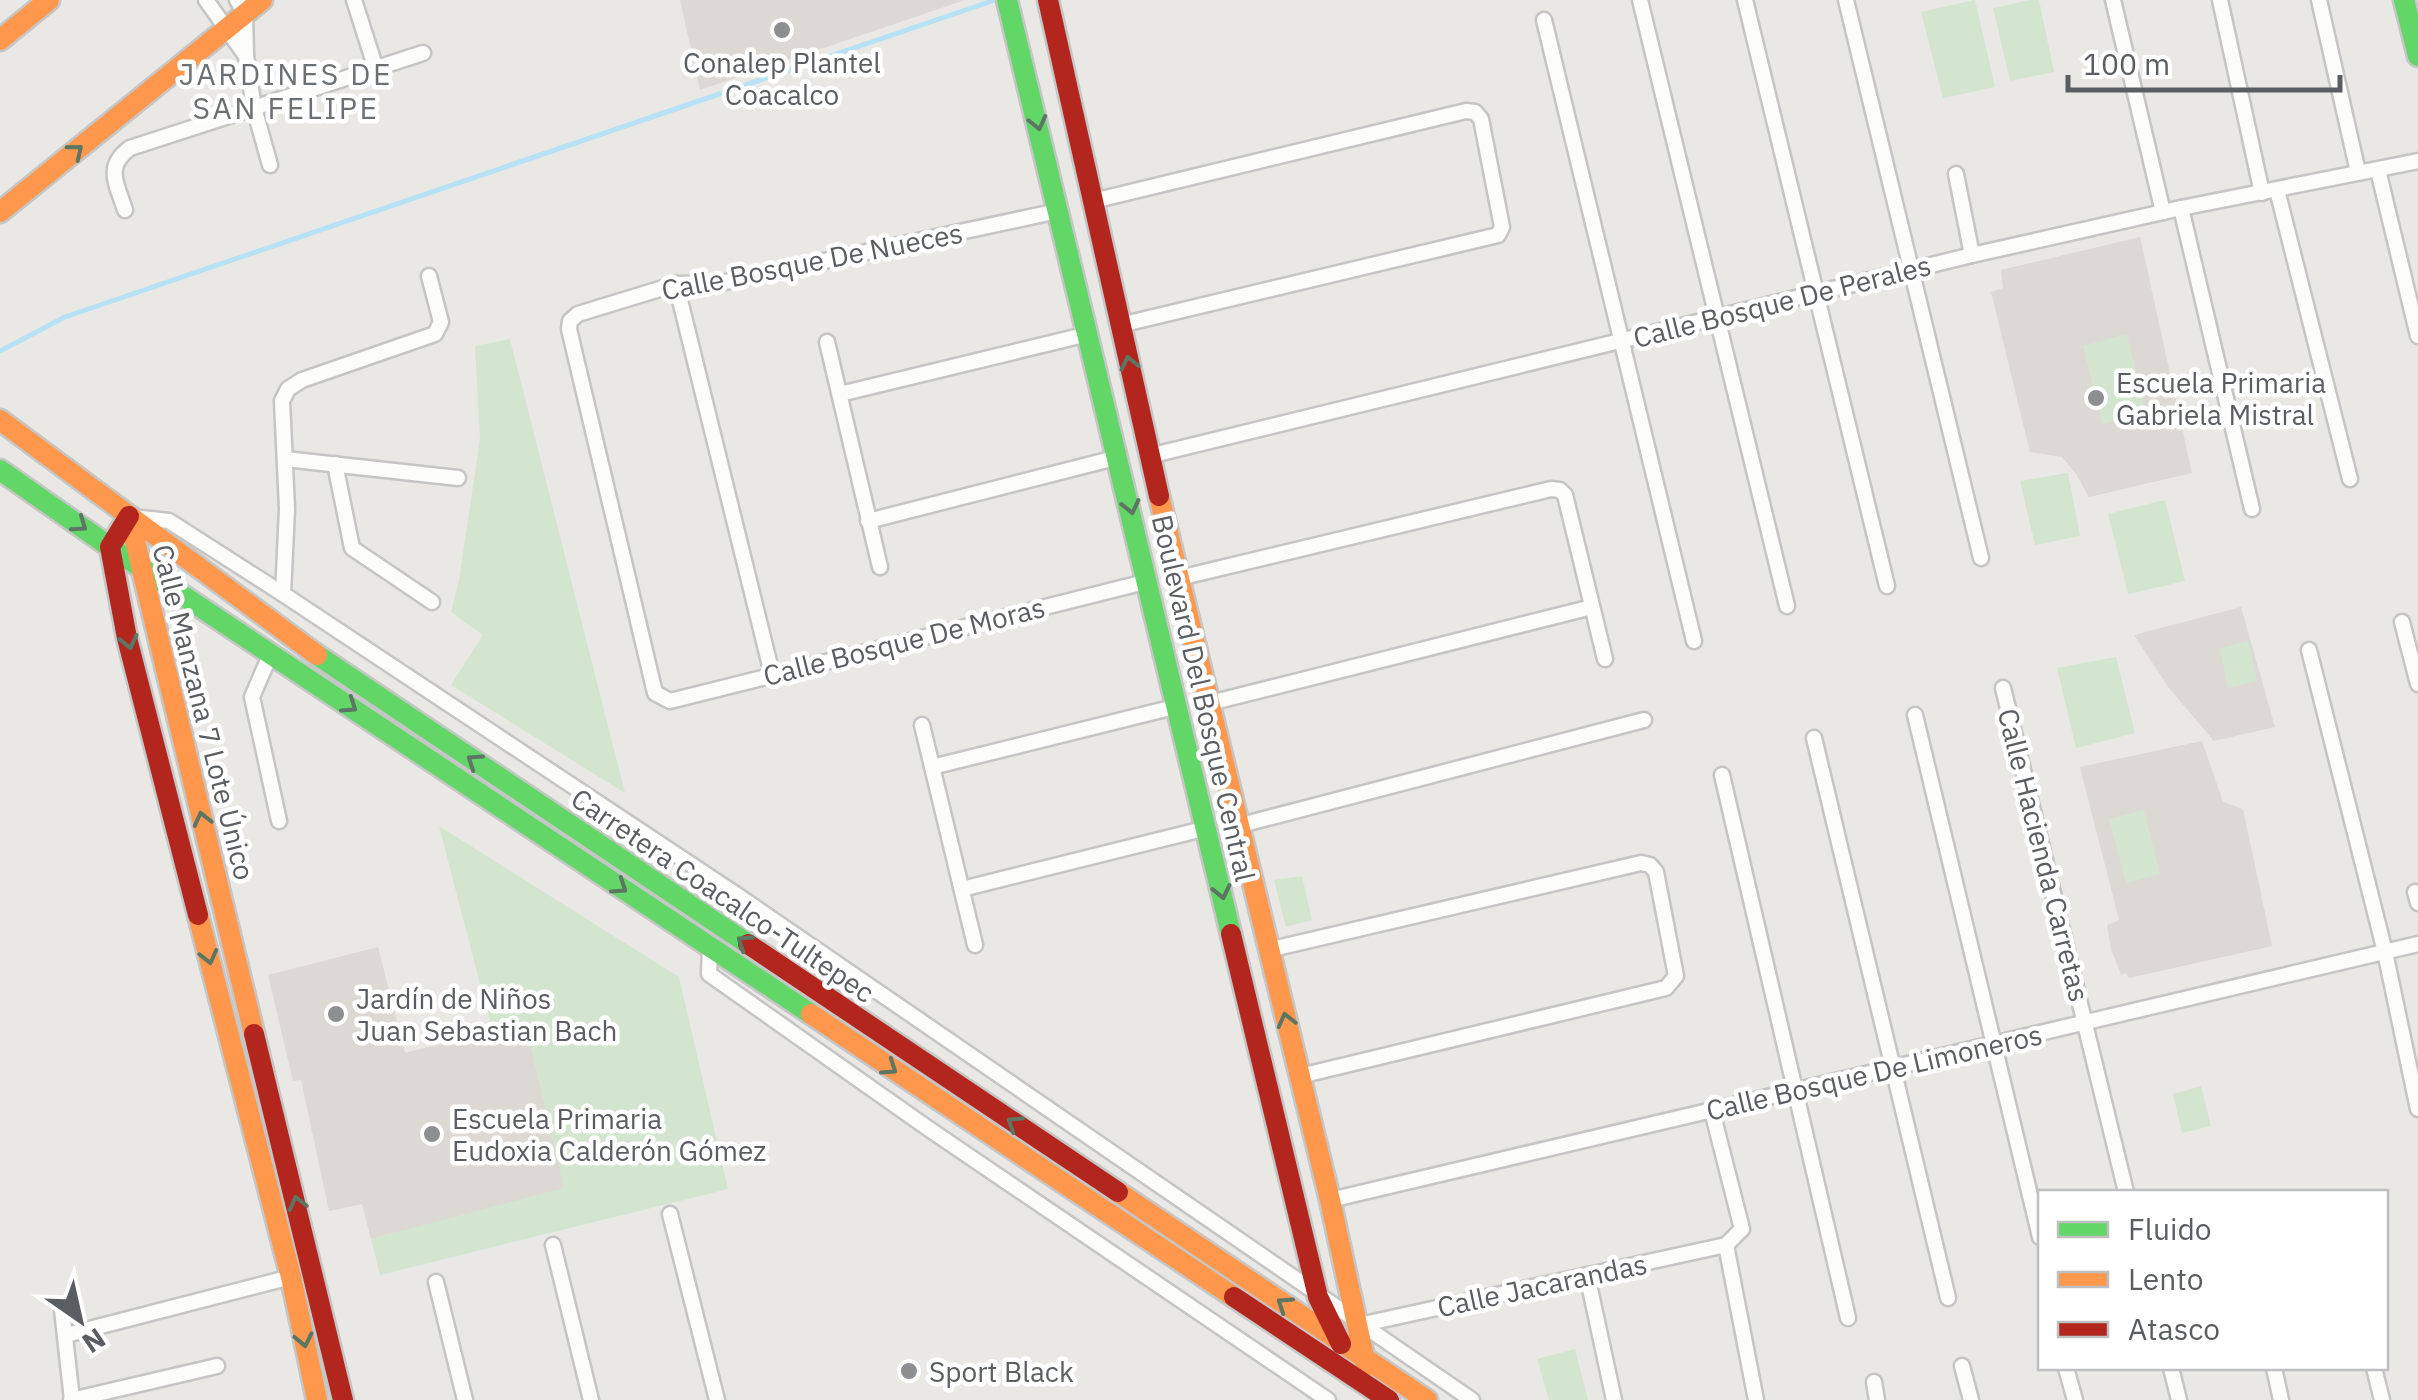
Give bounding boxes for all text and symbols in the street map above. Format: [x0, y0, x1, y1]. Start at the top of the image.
marker: Conalep Plantel Coacalco [771, 19, 793, 41]
scale bar [2068, 30, 2340, 92]
place label: Conalep Plantel Coacalco [683, 44, 881, 113]
text: 100 m [2083, 44, 2170, 83]
district label: JARDINES DE SAN FELIPE [179, 54, 393, 127]
one-way arrow [1027, 114, 1048, 131]
one-way arrow [64, 145, 82, 163]
street label: Calle Bosque De Nueces [658, 214, 966, 308]
street label: Calle Bosque De Perales [1629, 246, 1935, 356]
one-way arrow [1120, 355, 1141, 372]
place label: Escuela Primaria Gabriela Mistral [2116, 364, 2326, 433]
marker: Escuela Primaria Gabriela Mistral [2085, 387, 2107, 409]
one-way arrow [1119, 498, 1140, 515]
street label: Boulevard Del Bosque Central [1144, 511, 1264, 885]
one-way arrow [69, 513, 87, 531]
street label: Calle Manzana 7 Lote Único [144, 540, 264, 884]
street label: Calle Bosque De Moras [759, 588, 1049, 694]
one-way arrow [117, 633, 138, 650]
one-way arrow [339, 694, 358, 712]
street label: Calle Hacienda Carretas [1990, 705, 2098, 1005]
one-way arrow [467, 754, 485, 773]
street label: Carretera Coacalco-Tultepec [564, 780, 882, 1010]
one-way arrow [193, 811, 214, 828]
one-way arrow [609, 875, 628, 893]
one-way arrow [1210, 883, 1231, 900]
one-way arrow [737, 936, 756, 954]
one-way arrow [197, 948, 218, 965]
place label: Jardín de Niños Juan Sebastian Bach [356, 980, 617, 1049]
marker: Jardín de Niños Juan Sebastian Bach [325, 1003, 347, 1025]
one-way arrow [1276, 1012, 1297, 1029]
street label: Calle Bosque De Limoneros [1702, 1015, 2046, 1129]
one-way arrow [880, 1055, 898, 1074]
place label: Escuela Primaria Eudoxia Calderón Gómez [452, 1100, 766, 1169]
one-way arrow [1007, 1117, 1026, 1135]
marker: Escuela Primaria Eudoxia Calderón Gómez [421, 1123, 443, 1145]
legend [2038, 1190, 2388, 1370]
one-way arrow [288, 1195, 309, 1212]
text: Fluido [2128, 1209, 2212, 1248]
street label: Calle Jacarandas [1434, 1245, 1650, 1325]
text: Lento [2128, 1259, 2203, 1298]
north arrow [30, 1270, 130, 1370]
one-way arrow [1276, 1298, 1295, 1316]
text: Atasco [2128, 1309, 2220, 1348]
text: N [76, 1320, 113, 1362]
one-way arrow [292, 1331, 313, 1348]
place label: Sport Black [929, 1353, 1074, 1390]
marker: Sport Black [898, 1360, 920, 1382]

